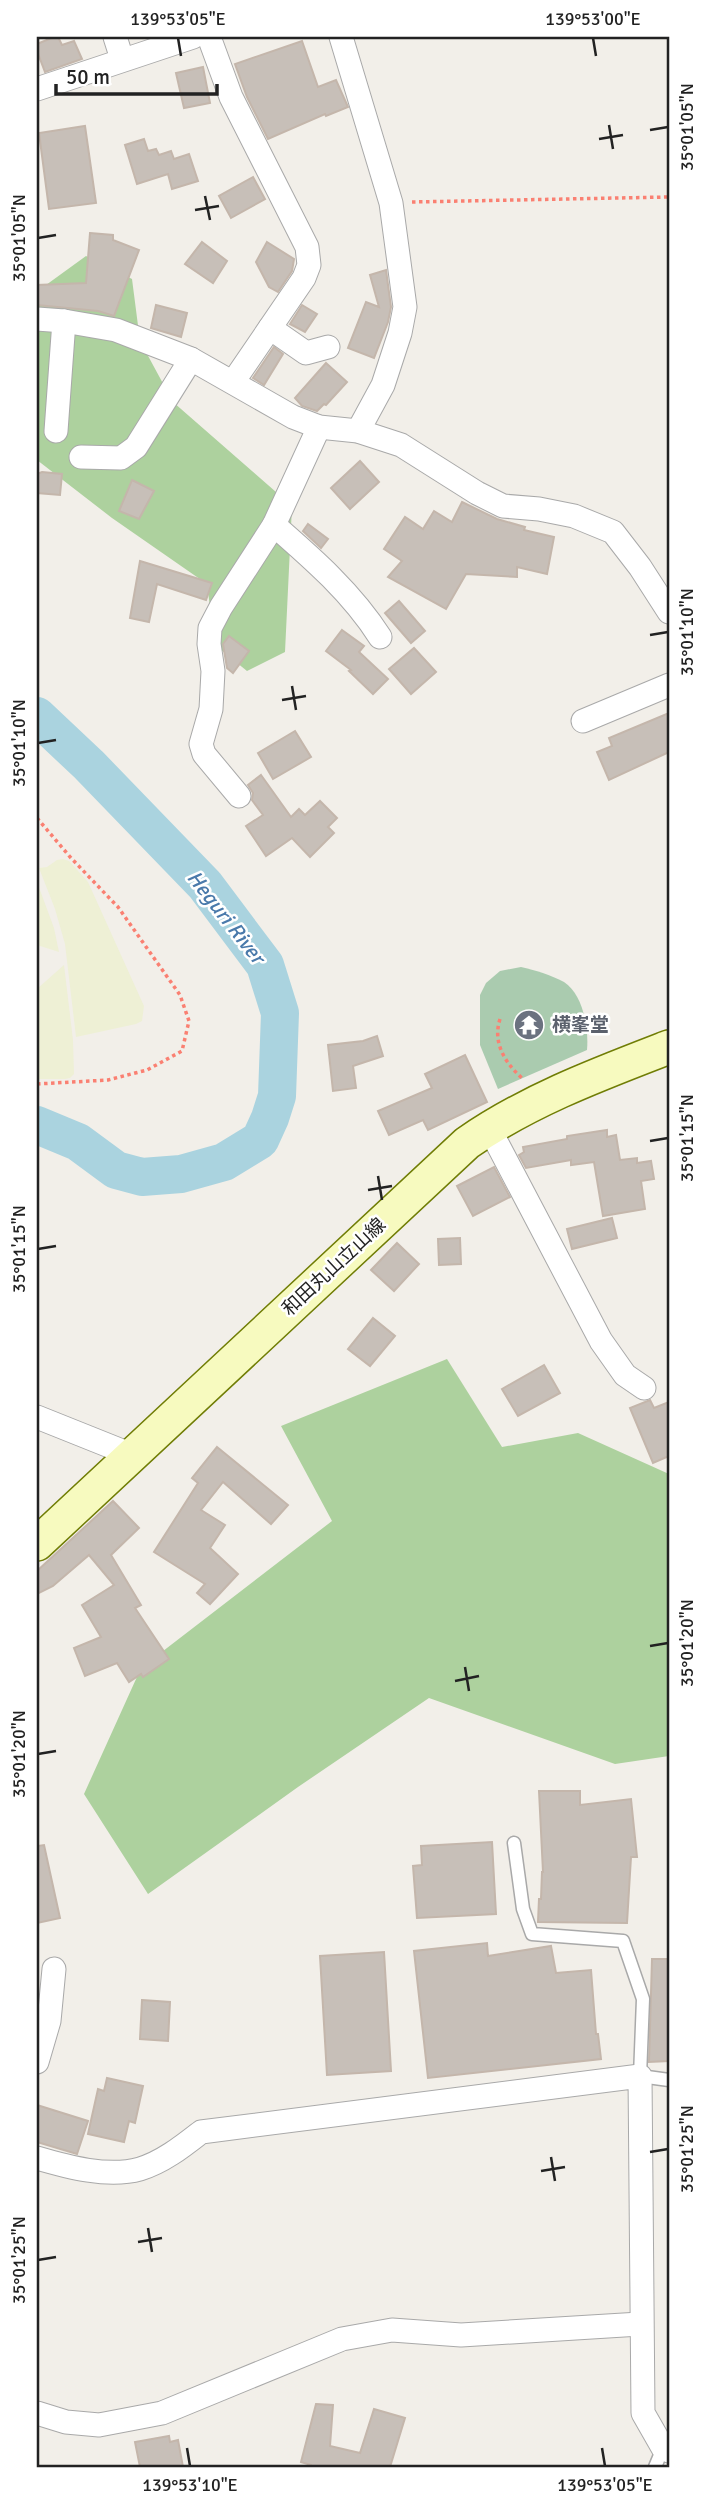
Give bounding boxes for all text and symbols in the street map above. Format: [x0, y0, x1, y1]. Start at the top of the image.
text: 139°53'05"E [130, 8, 226, 30]
text: 139°53'00"E [545, 8, 641, 30]
scale bar [56, 52, 217, 96]
text: 50 m [66, 64, 110, 90]
text: 35°01'05"N [676, 83, 698, 171]
text: 35°01'05"N [8, 194, 30, 282]
text: 35°01'10"N [676, 588, 698, 676]
text: 35°01'10"N [8, 699, 30, 787]
water label: Heguri River [182, 865, 273, 971]
temple icon: 横峯堂 [512, 1008, 546, 1042]
place label: 横峯堂 [552, 1013, 609, 1037]
text: 35°01'15"N [676, 1094, 698, 1182]
text: 35°01'15"N [8, 1205, 30, 1293]
street label: 和田丸山立山線 [277, 1213, 391, 1321]
text: 35°01'20"N [676, 1599, 698, 1687]
text: 35°01'20"N [8, 1710, 30, 1798]
text: 35°01'25"N [676, 2105, 698, 2193]
text: 35°01'25"N [8, 2216, 30, 2304]
text: 139°53'10"E [142, 2474, 238, 2496]
text: 139°53'05"E [557, 2474, 653, 2496]

